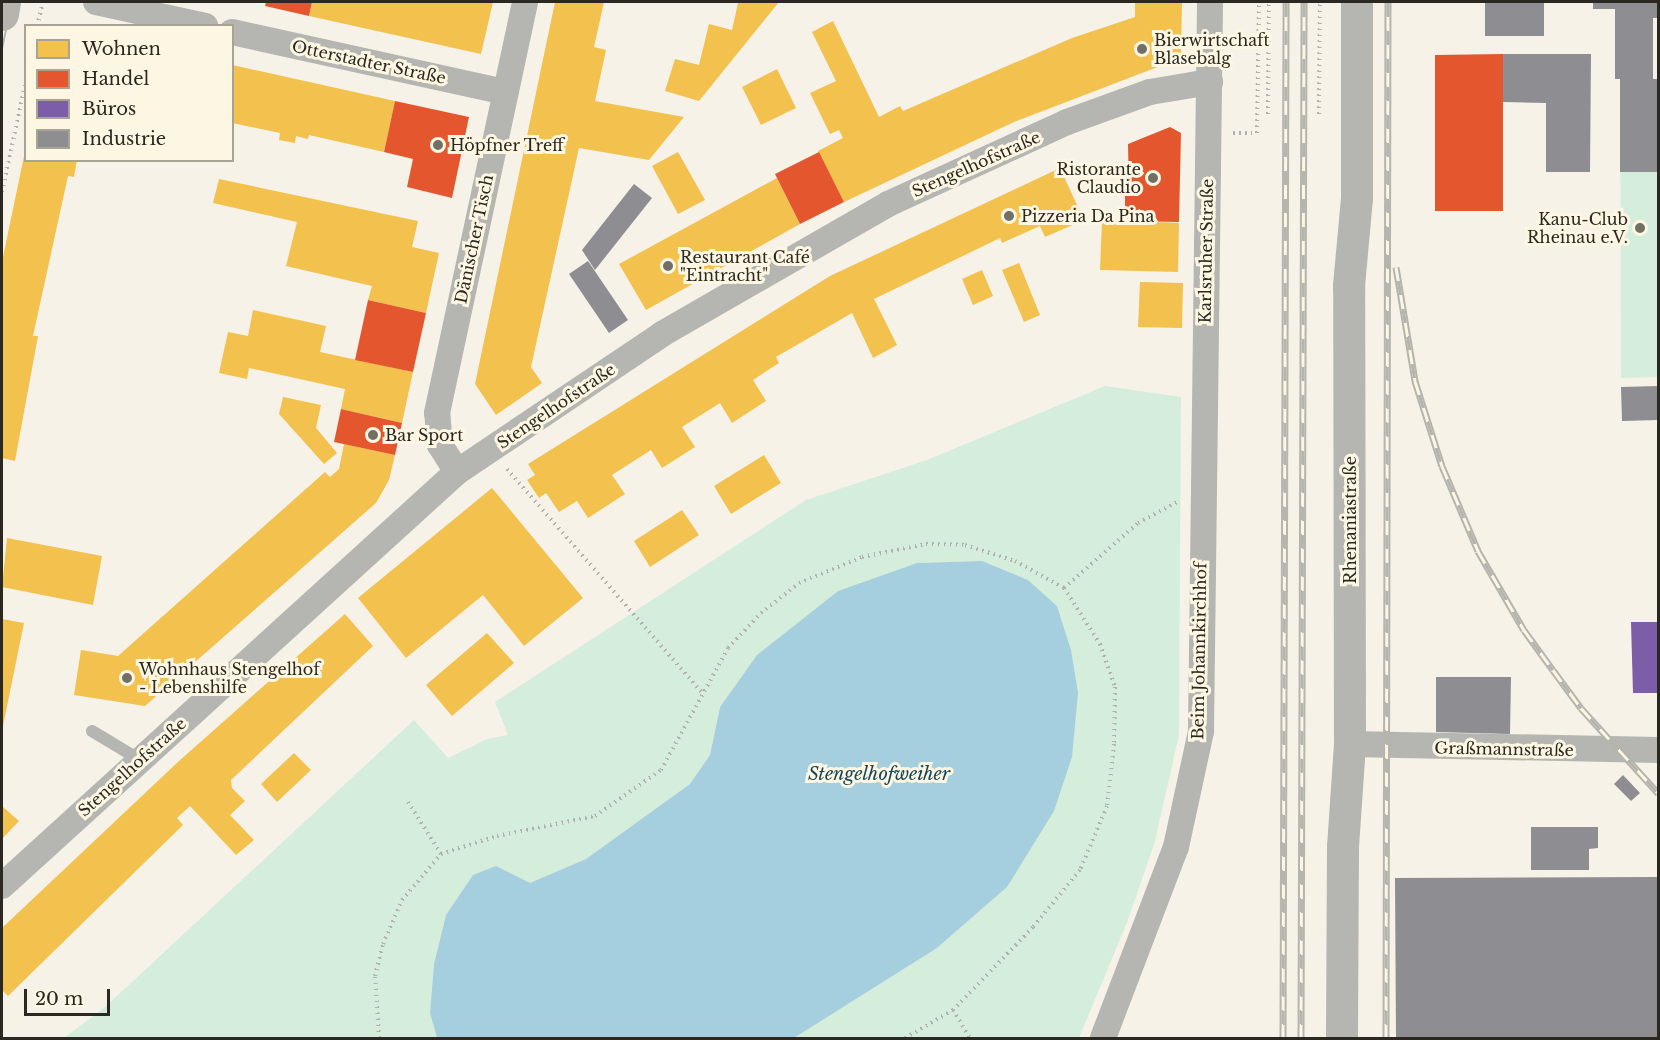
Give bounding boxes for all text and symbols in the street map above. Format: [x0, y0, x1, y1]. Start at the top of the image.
legend [24, 24, 234, 162]
place label: Bierwirtschaft Blasebalg [1154, 30, 1270, 68]
street label: Otterstadter Straße [290, 36, 448, 88]
text: Wohnen [82, 38, 161, 60]
marker: Bierwirtschaft Blasebalg [1135, 42, 1149, 56]
text: Handel [82, 68, 149, 90]
text: Büros [82, 98, 136, 120]
street label: Stengelhofstraße [909, 127, 1043, 201]
text: Industrie [82, 128, 166, 150]
place label: Höpfner Treff [450, 135, 565, 155]
marker: Höpfner Treff [431, 138, 445, 152]
place label: Ristorante Claudio [1056, 159, 1141, 197]
marker: Ristorante Claudio [1146, 171, 1160, 185]
street label: Dänischer Tisch [451, 172, 497, 306]
street label: Karlsruher Straße [1195, 178, 1217, 324]
place label: Pizzeria Da Pina [1021, 206, 1155, 226]
marker: Pizzeria Da Pina [1002, 209, 1016, 223]
place label: Kanu-Club Rheinau e.V. [1527, 209, 1628, 247]
marker: Kanu-Club Rheinau e.V. [1633, 221, 1647, 235]
place label: Restaurant Café "Eintracht" [680, 247, 810, 285]
marker: Restaurant Café "Eintracht" [661, 259, 675, 273]
street label: Stengelhofstraße [493, 359, 619, 453]
place label: Bar Sport [385, 425, 464, 445]
marker: Bar Sport [366, 428, 380, 442]
street label: Rhenaniastraße [1340, 456, 1360, 584]
street label: Beim Johannkirchhof [1188, 562, 1210, 740]
place label: Wohnhaus Stengelhof - Lebenshilfe [139, 659, 320, 697]
marker: Wohnhaus Stengelhof - Lebenshilfe [120, 671, 134, 685]
street label: Stengelhofstraße [74, 714, 190, 820]
street label: Graßmannstraße [1434, 738, 1574, 760]
water label: Stengelhofweiher [808, 763, 950, 785]
scale bar [27, 977, 112, 1015]
text: 20 m [35, 988, 83, 1010]

